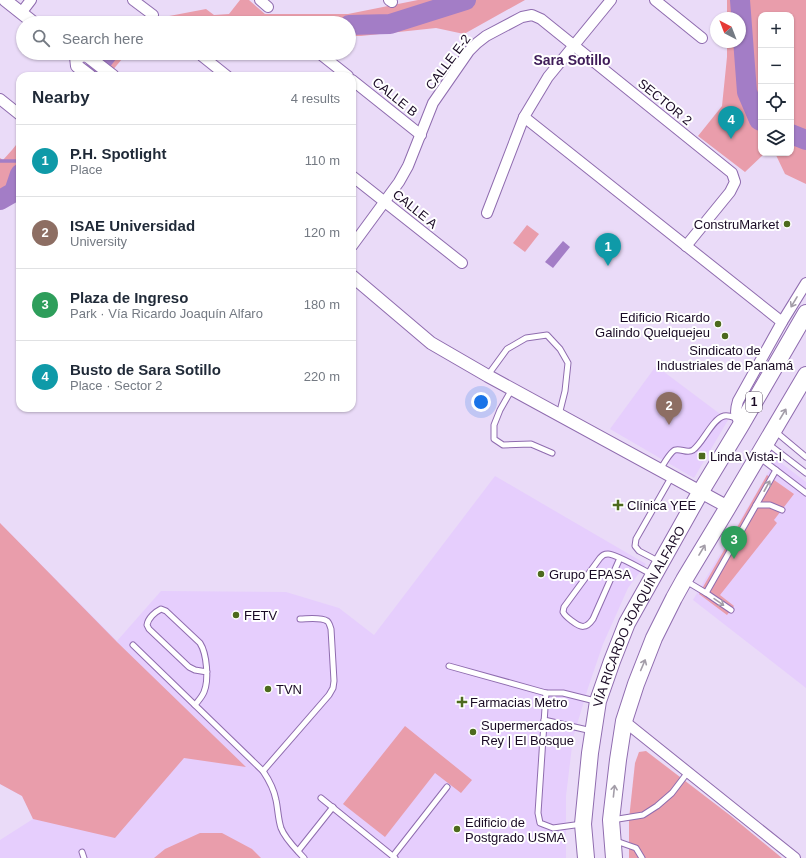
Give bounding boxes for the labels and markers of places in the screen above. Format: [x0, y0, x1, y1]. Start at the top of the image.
pin: 4 [718, 106, 744, 139]
place label: ConstruMarket [694, 217, 779, 232]
marker: ConstruMarket [782, 219, 792, 229]
pin: 1 [595, 233, 621, 266]
place label: Edificio Ricardo Galindo Quelquejeu [595, 310, 710, 340]
marker: Edificio Ricardo Galindo Quelquejeu [713, 319, 723, 329]
marker: Sindicato de Industriales de Panamá [720, 331, 730, 341]
place label: Sindicato de Industriales de Panamá [657, 343, 794, 373]
pin: 2 [656, 392, 682, 425]
place label: Linda Vista-I [710, 449, 782, 464]
marker: Linda Vista-I [697, 451, 707, 461]
place label: Clínica YEE [627, 498, 696, 513]
marker: Clínica YEE [612, 499, 624, 511]
pin: 3 [721, 526, 747, 559]
place label: Grupo EPASA [549, 567, 631, 582]
marker: Grupo EPASA [536, 569, 546, 579]
place label: FETV [244, 608, 278, 623]
marker: FETV [231, 610, 241, 620]
place label: TVN [276, 682, 302, 697]
marker: TVN [263, 684, 273, 694]
place label: Farmacias Metro [470, 695, 568, 710]
marker: Farmacias Metro [457, 697, 467, 707]
place label: Supermercados Rey | El Bosque [481, 718, 574, 748]
marker: Supermercados Rey | El Bosque [468, 727, 478, 737]
place label: Edificio de Postgrado USMA [465, 815, 566, 845]
marker: Edificio de Postgrado USMA [452, 824, 462, 834]

